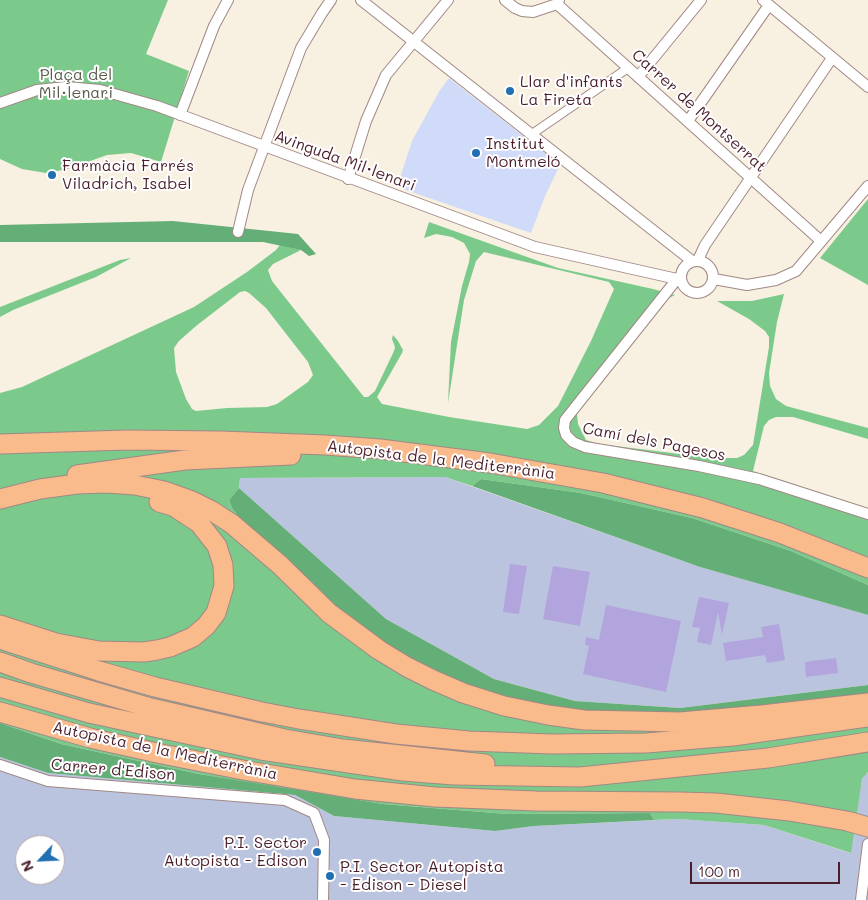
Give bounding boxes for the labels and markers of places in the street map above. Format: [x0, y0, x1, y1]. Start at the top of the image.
place label: Llar d'infants La Fireta [520, 72, 623, 110]
marker: Llar d'infants La Fireta [504, 85, 516, 97]
place label: Institut Montmeló [486, 134, 560, 172]
marker: Institut Montmeló [470, 147, 482, 159]
place label: Farmàcia Farrés Viladrich, Isabel [62, 156, 194, 194]
marker: Farmàcia Farrés Viladrich, Isabel [46, 169, 58, 181]
place label: P.I. Sector Autopista - Edison [164, 833, 307, 871]
marker: P.I. Sector Autopista - Edison [311, 846, 323, 858]
place label: P.I. Sector Autopista - Edison - Diesel [340, 857, 504, 895]
marker: P.I. Sector Autopista - Edison - Diesel [324, 870, 336, 882]

